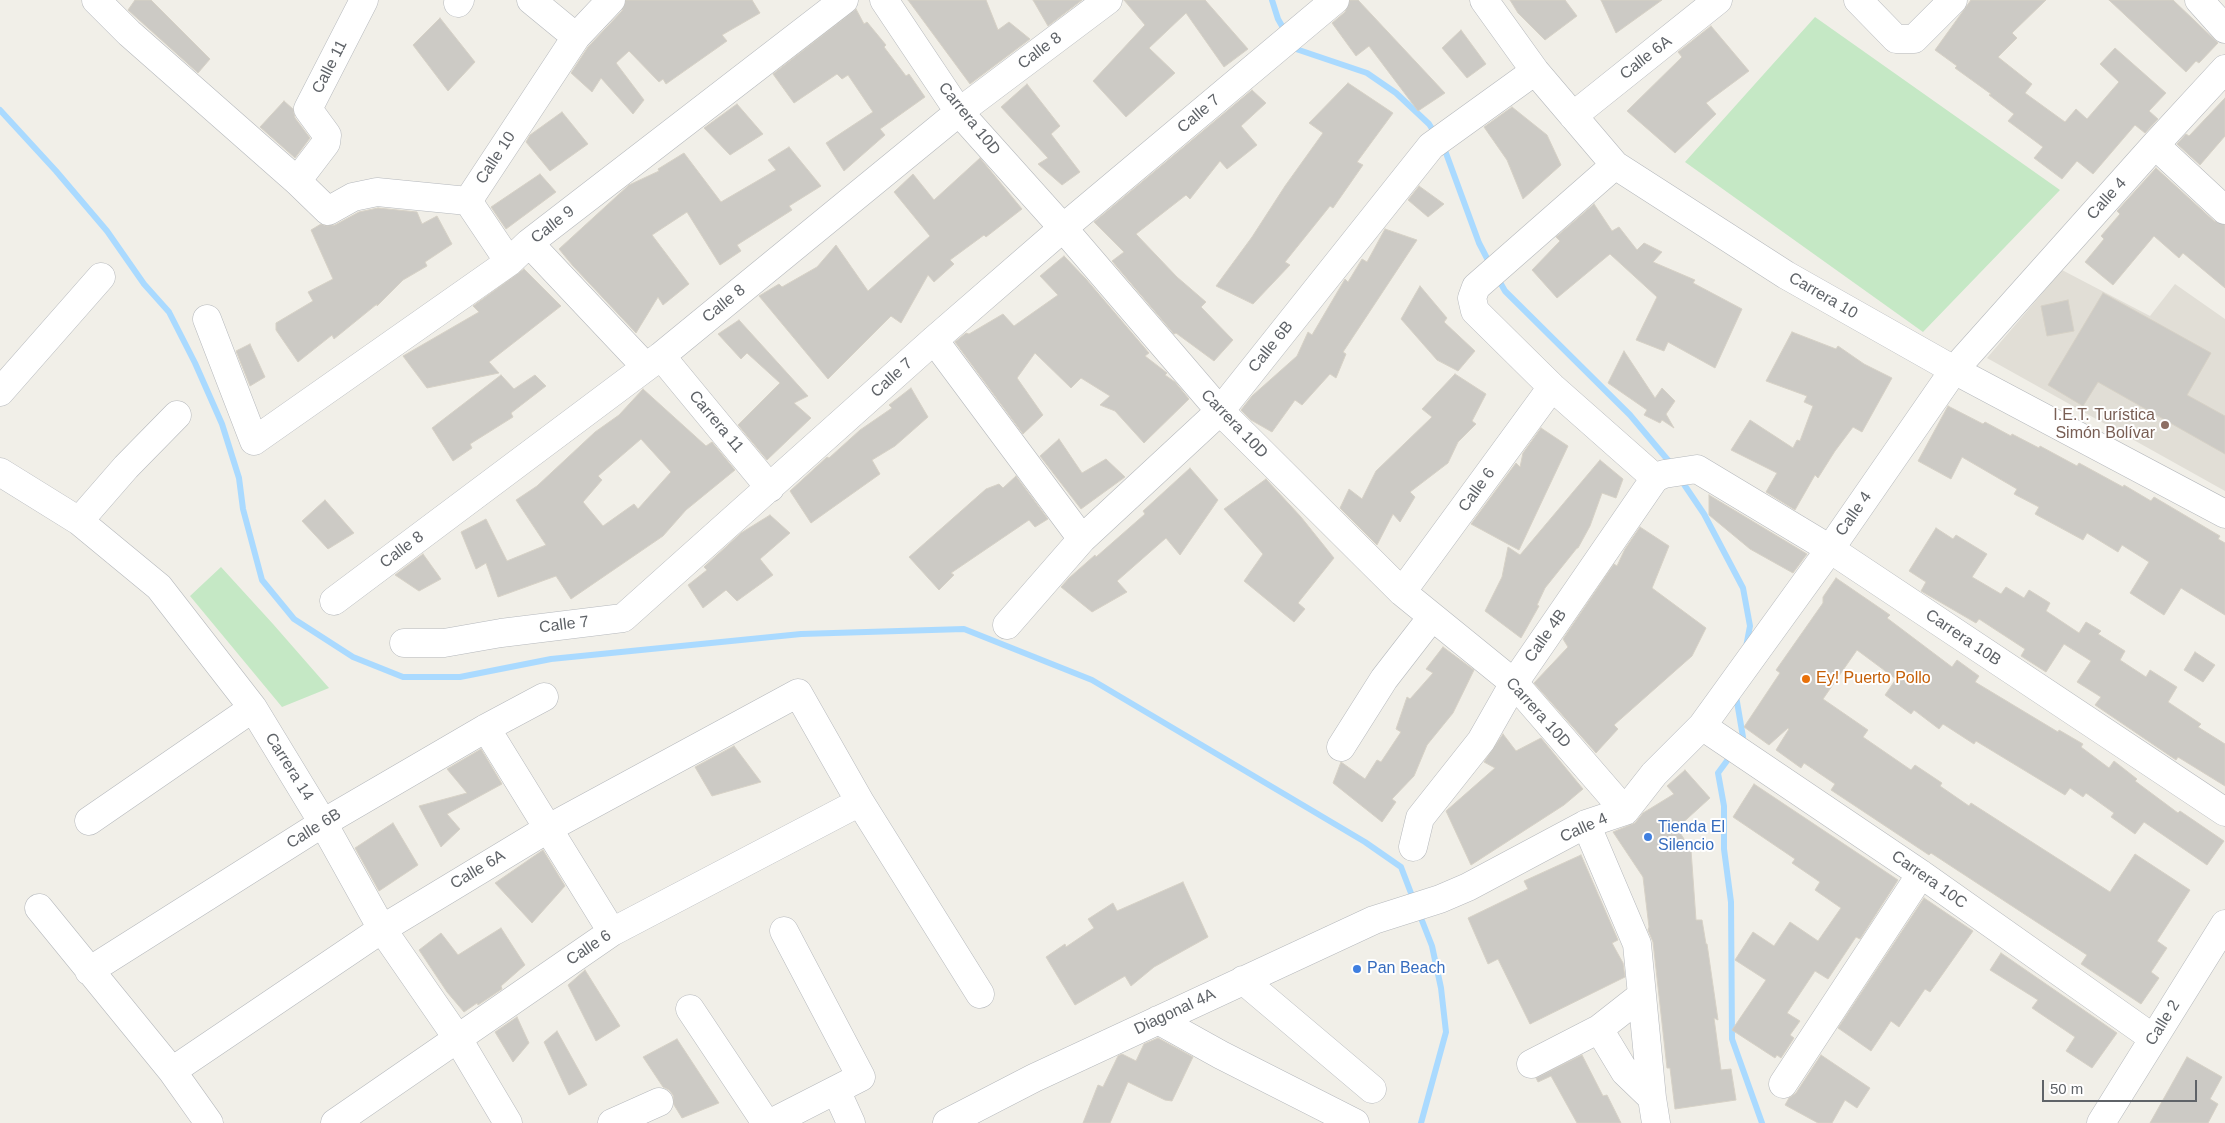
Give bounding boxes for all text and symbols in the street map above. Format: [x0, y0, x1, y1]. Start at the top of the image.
street label: Calle 8 [1014, 28, 1066, 74]
street label: Calle 6A [1616, 32, 1676, 84]
street label: Calle 11 [308, 37, 352, 97]
street label: Carrera 10D [934, 79, 1004, 159]
street label: Calle 7 [1174, 91, 1224, 137]
street label: Calle 10 [472, 128, 520, 188]
street label: Calle 4 [2083, 174, 2131, 224]
street label: Calle 9 [527, 202, 579, 248]
street label: Carrera 10 [1785, 269, 1861, 323]
street label: Calle 8 [699, 281, 749, 327]
street label: Calle 6B [1245, 317, 1297, 377]
street label: Calle 7 [867, 354, 917, 402]
street label: Carrera 10D [1197, 386, 1271, 462]
street label: Carrera 11 [684, 387, 748, 457]
place label: I.E.T. Turística Simón Bolívar [2053, 406, 2155, 444]
marker: I.E.T. Turística Simón Bolívar [2159, 419, 2171, 431]
street label: Calle 6 [1455, 464, 1499, 516]
street label: Calle 4 [1832, 488, 1876, 540]
street label: Calle 8 [376, 527, 428, 573]
street label: Calle 4B [1521, 606, 1571, 666]
street label: Carrera 10B [1922, 606, 2004, 670]
street label: Calle 7 [538, 612, 590, 638]
place label: Ey! Puerto Pollo [1816, 669, 1931, 689]
marker: Ey! Puerto Pollo [1800, 673, 1812, 685]
street label: Carrera 10D [1501, 674, 1575, 752]
street label: Carrera 14 [261, 729, 317, 805]
street label: Calle 6B [283, 805, 345, 853]
street label: Calle 4 [1557, 809, 1611, 847]
place label: Tienda El Silencio [1658, 818, 1725, 856]
marker: Tienda El Silencio [1642, 831, 1654, 843]
street label: Calle 6A [447, 846, 509, 894]
street label: Carrera 10C [1887, 847, 1971, 913]
street label: Calle 6 [563, 926, 615, 970]
place label: Pan Beach [1367, 959, 1445, 979]
marker: Pan Beach [1351, 963, 1363, 975]
street label: Diagonal 4A [1131, 985, 1219, 1039]
street label: Calle 2 [2142, 997, 2184, 1049]
scale bar [2045, 1070, 2200, 1102]
text: 50 m [2050, 1080, 2083, 1097]

